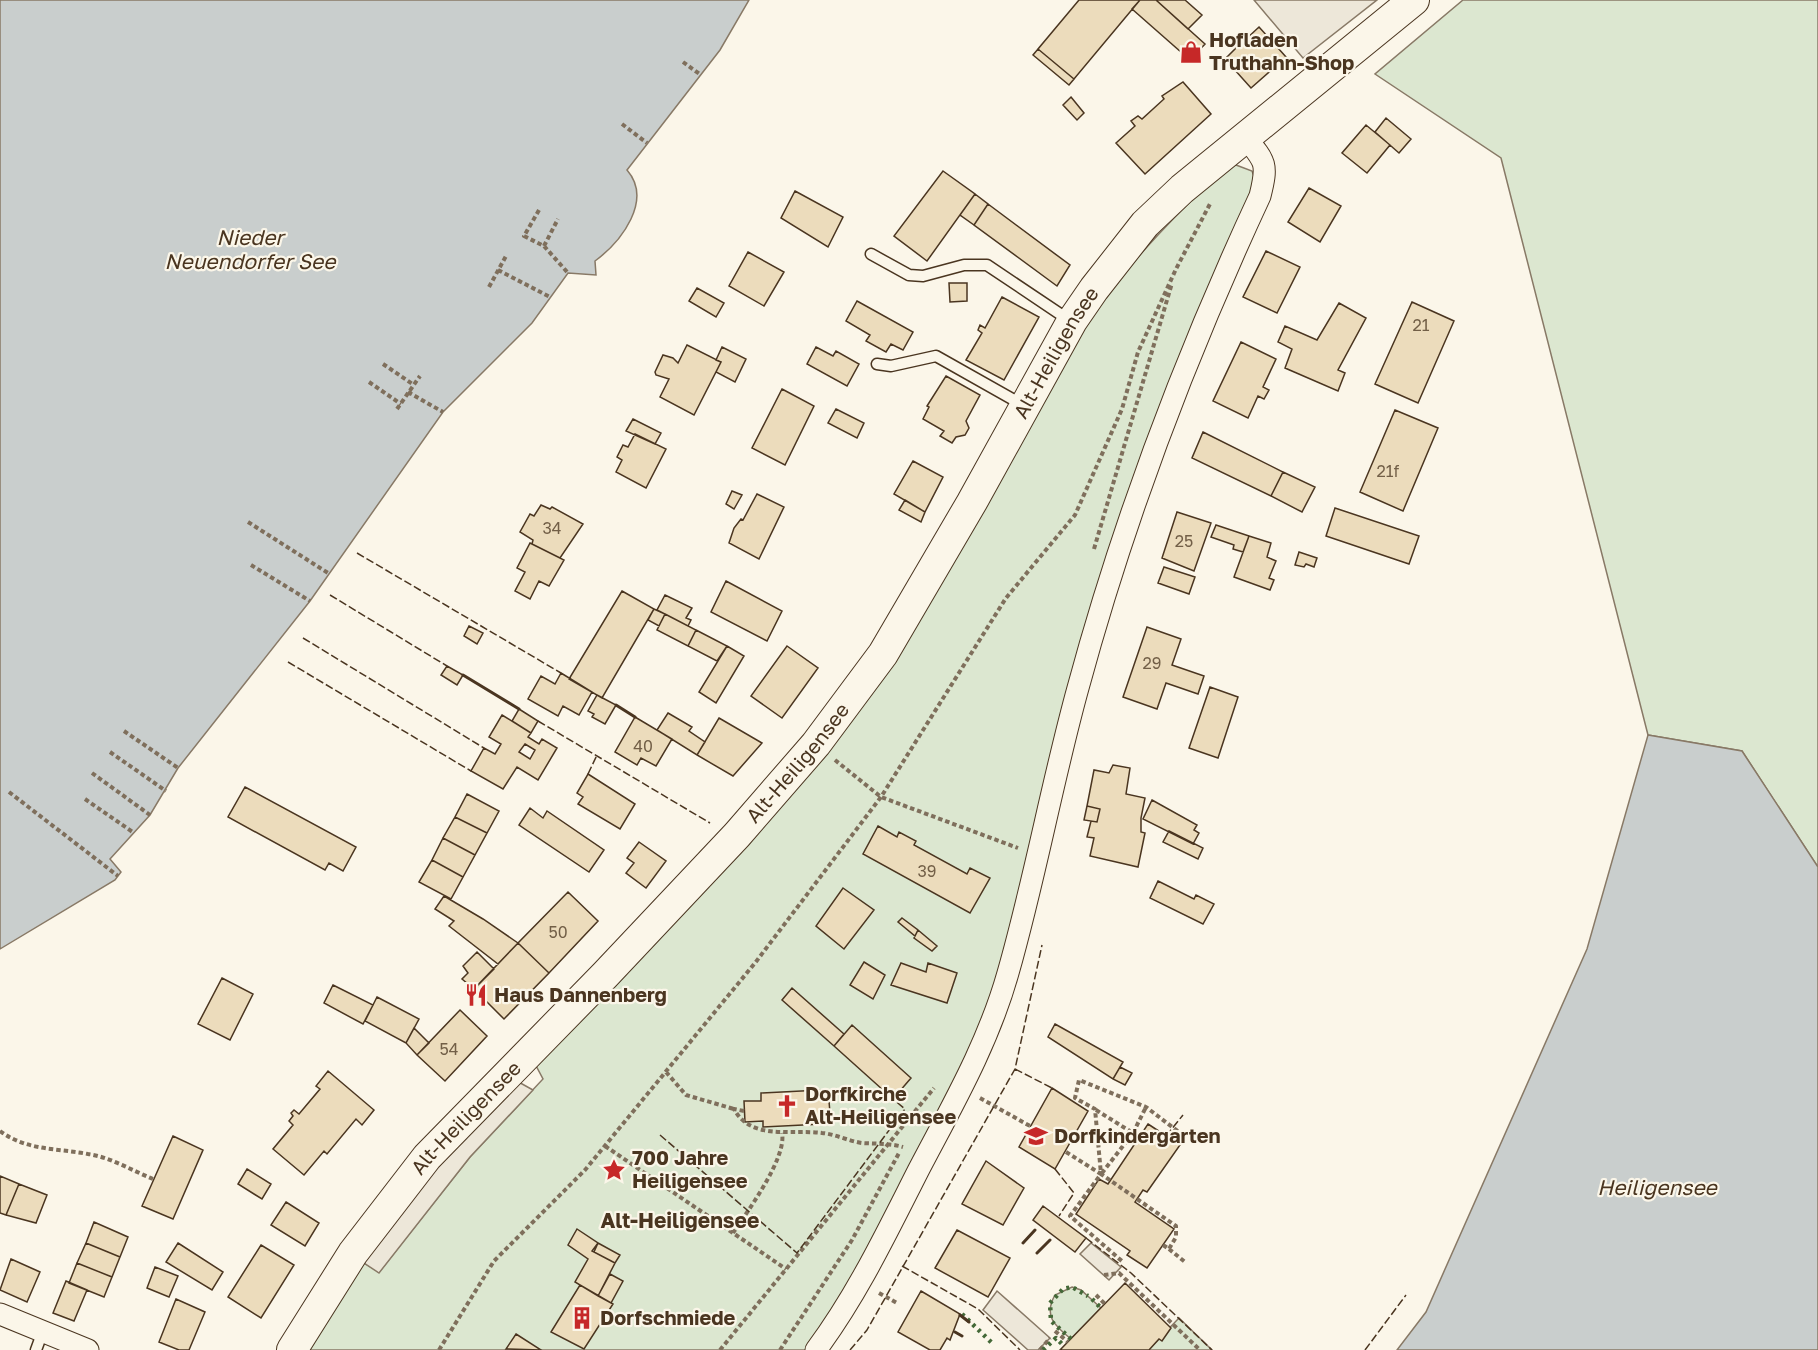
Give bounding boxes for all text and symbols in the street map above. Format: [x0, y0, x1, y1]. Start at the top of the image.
place label: Hofladen Truthahn-Shop [1209, 27, 1354, 74]
shop icon: Hofladen Truthahn-Shop [1178, 39, 1204, 65]
water label: Nieder Neuendorfer See [165, 224, 337, 274]
street label: Alt-Heiligensee [1008, 282, 1103, 422]
house number: 21 [1412, 315, 1430, 335]
house number: 21f [1377, 461, 1400, 481]
house number: 34 [542, 518, 562, 538]
house number: 25 [1175, 531, 1193, 551]
house number: 29 [1143, 653, 1161, 673]
street label: Alt-Heiligensee [740, 698, 853, 827]
house number: 40 [633, 736, 653, 756]
house number: 39 [917, 861, 937, 881]
house number: 50 [548, 922, 568, 942]
restaurant icon: Haus Dannenberg [463, 982, 489, 1008]
place label: Haus Dannenberg [494, 982, 667, 1006]
house number: 54 [439, 1039, 459, 1059]
street label: Alt-Heiligensee [405, 1055, 525, 1179]
place label: Dorfkirche Alt-Heiligensee [805, 1081, 956, 1128]
church icon: Dorfkirche Alt-Heiligensee [774, 1093, 800, 1119]
school or university icon: Dorfkindergarten [1023, 1123, 1049, 1149]
place label: Dorfkindergarten [1054, 1123, 1221, 1147]
place label: 700 Jahre Heiligensee [632, 1145, 748, 1192]
place icon: 700 Jahre Heiligensee [601, 1157, 627, 1183]
water label: Heiligensee [1597, 1174, 1719, 1200]
district label: Alt-Heiligensee [601, 1207, 759, 1233]
building icon: Dorfschmiede [569, 1305, 595, 1331]
place label: Dorfschmiede [600, 1305, 736, 1329]

